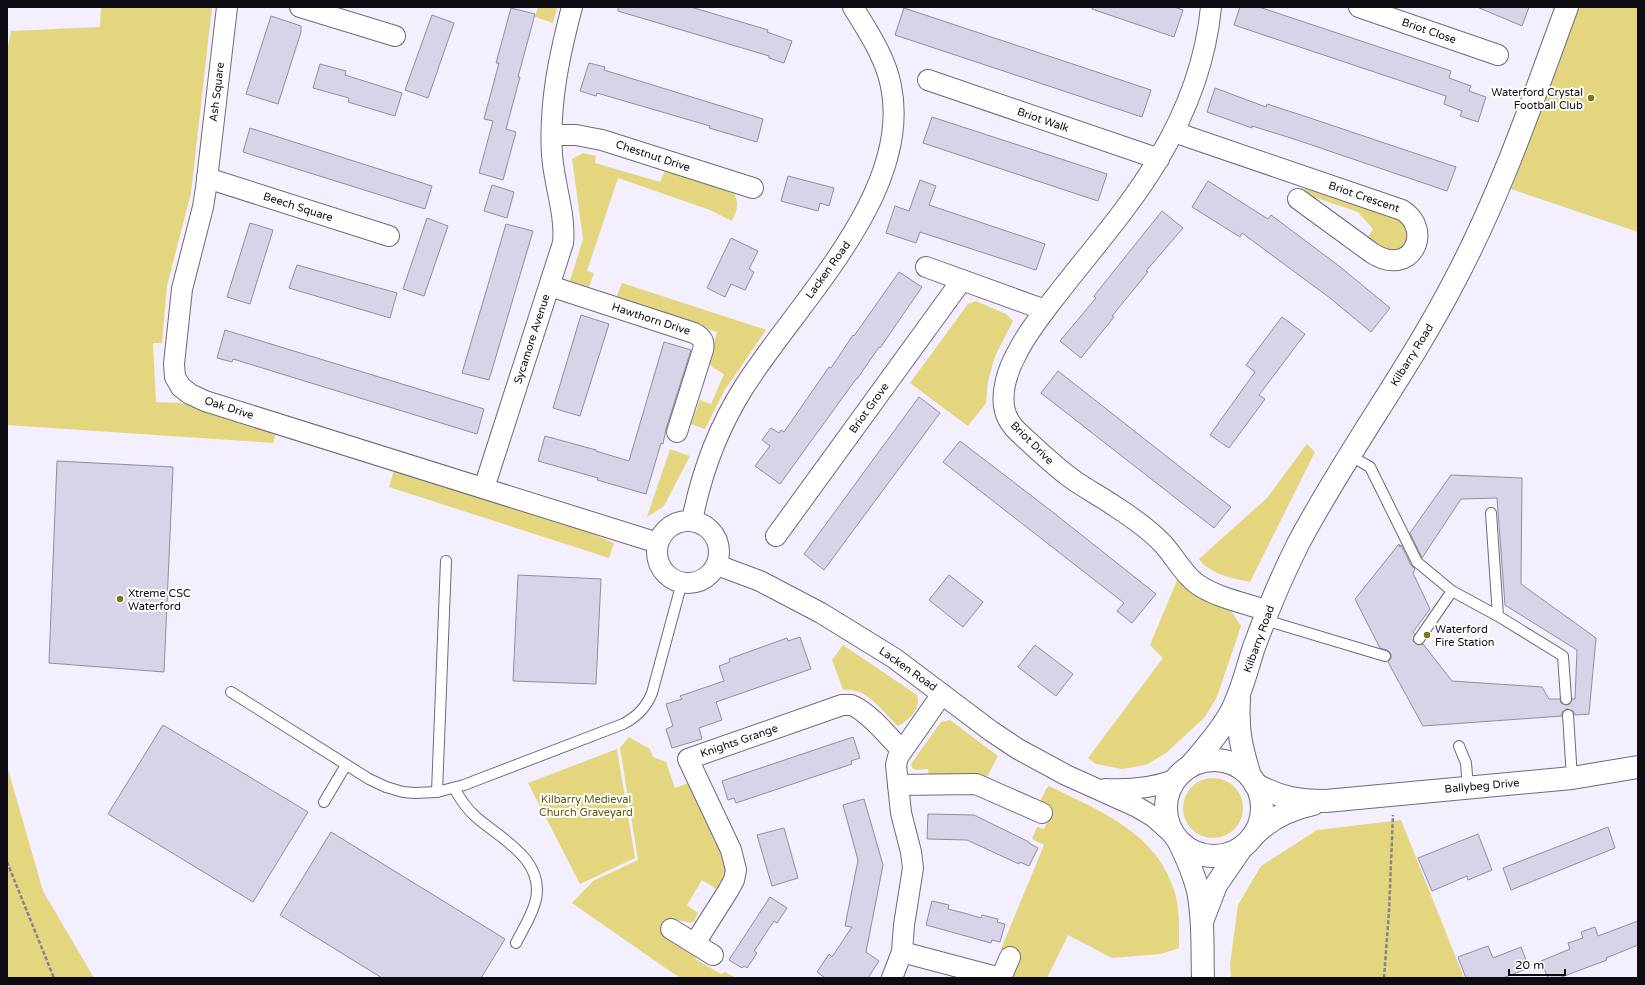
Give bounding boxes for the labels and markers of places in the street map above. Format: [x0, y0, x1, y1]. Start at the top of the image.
place label: Waterford Crystal Football Club [1491, 86, 1583, 112]
marker: Waterford Crystal Football Club [1586, 93, 1596, 103]
place label: Xtreme CSC Waterford [128, 587, 191, 613]
marker: Xtreme CSC Waterford [115, 594, 125, 604]
place label: Waterford Fire Station [1435, 623, 1495, 649]
marker: Waterford Fire Station [1422, 630, 1432, 640]

